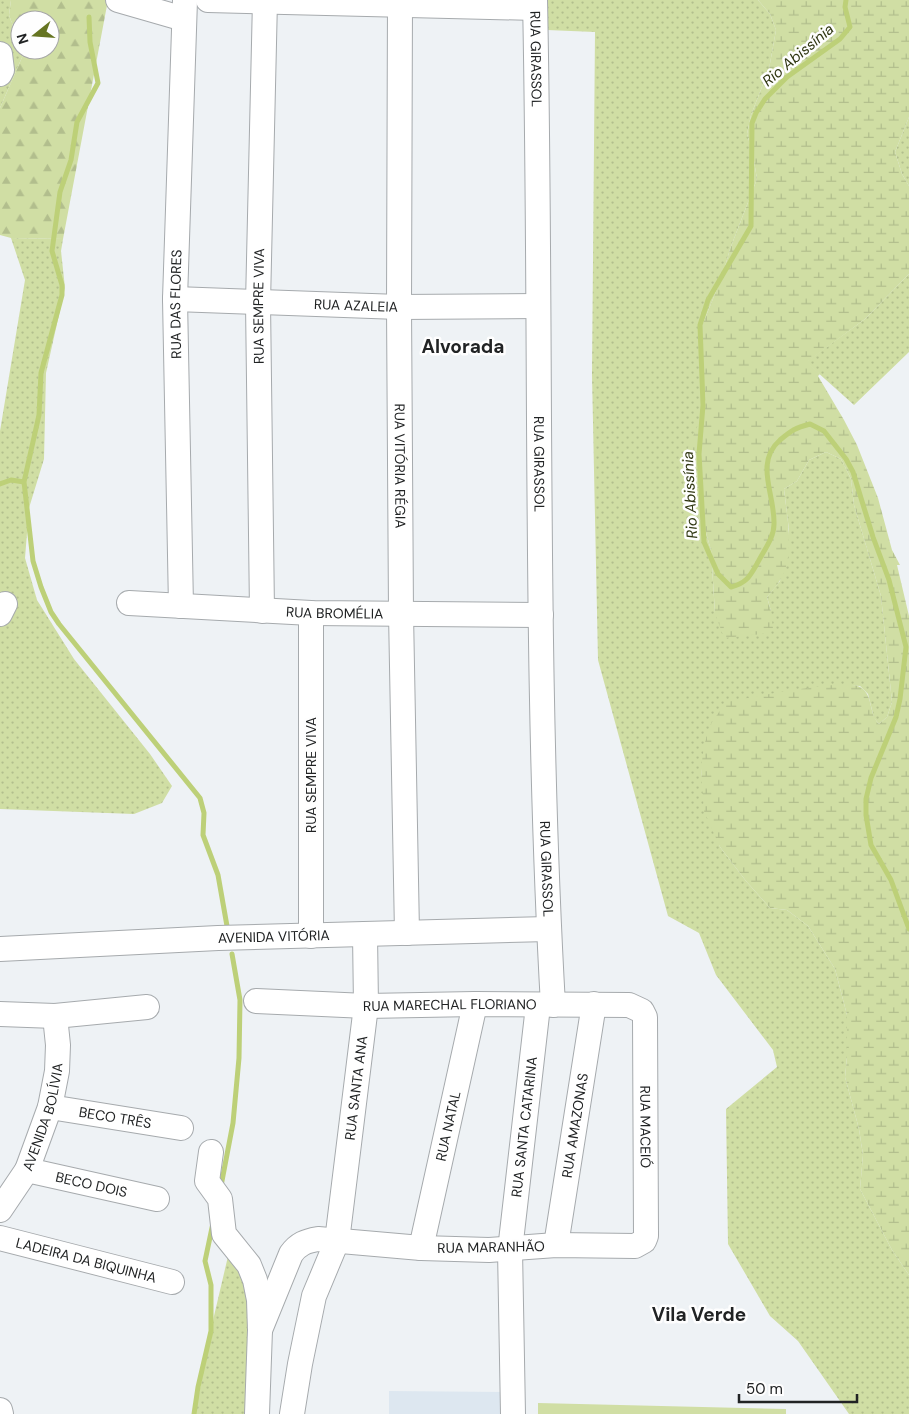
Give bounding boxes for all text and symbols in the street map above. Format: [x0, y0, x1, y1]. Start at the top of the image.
north arrow [10, 10, 60, 60]
street label: RUA GIRASSOL [526, 11, 546, 107]
water label: Rio Abissínia [758, 19, 838, 91]
text: N [12, 31, 33, 46]
street label: RUA SEMPRE VIVA [249, 248, 268, 364]
street label: RUA DAS FLORES [166, 249, 186, 359]
street label: RUA AZALEIA [314, 295, 398, 316]
district label: Alvorada [422, 334, 504, 359]
street label: RUA VITÓRIA RÉGIA [391, 403, 409, 529]
street label: RUA GIRASSOL [530, 416, 549, 512]
water label: Rio Abissínia [678, 451, 702, 539]
street label: RUA BROMÉLIA [286, 603, 384, 623]
street label: RUA SEMPRE VIVA [302, 717, 320, 833]
street label: RUA GIRASSOL [536, 821, 558, 917]
street label: AVENIDA VITÓRIA [218, 926, 330, 947]
street label: RUA MARECHAL FLORIANO [363, 995, 537, 1015]
street label: RUA SANTA ANA [341, 1034, 371, 1141]
street label: RUA SANTA CATARINA [507, 1055, 541, 1198]
street label: AVENIDA BOLÍVIA [18, 1063, 66, 1173]
street label: RUA AMAZONAS [558, 1072, 592, 1179]
street label: RUA MACEIÓ [636, 1085, 655, 1168]
street label: RUA NATAL [432, 1089, 465, 1163]
street label: BECO TRÊS [78, 1103, 153, 1132]
street label: BECO DOIS [54, 1168, 129, 1201]
street label: LADEIRA DA BIQUINHA [14, 1233, 158, 1287]
street label: RUA MARANHÃO [437, 1237, 545, 1257]
district label: Vila Verde [652, 1302, 746, 1327]
scale bar [739, 1372, 856, 1404]
text: 50 m [746, 1379, 783, 1399]

